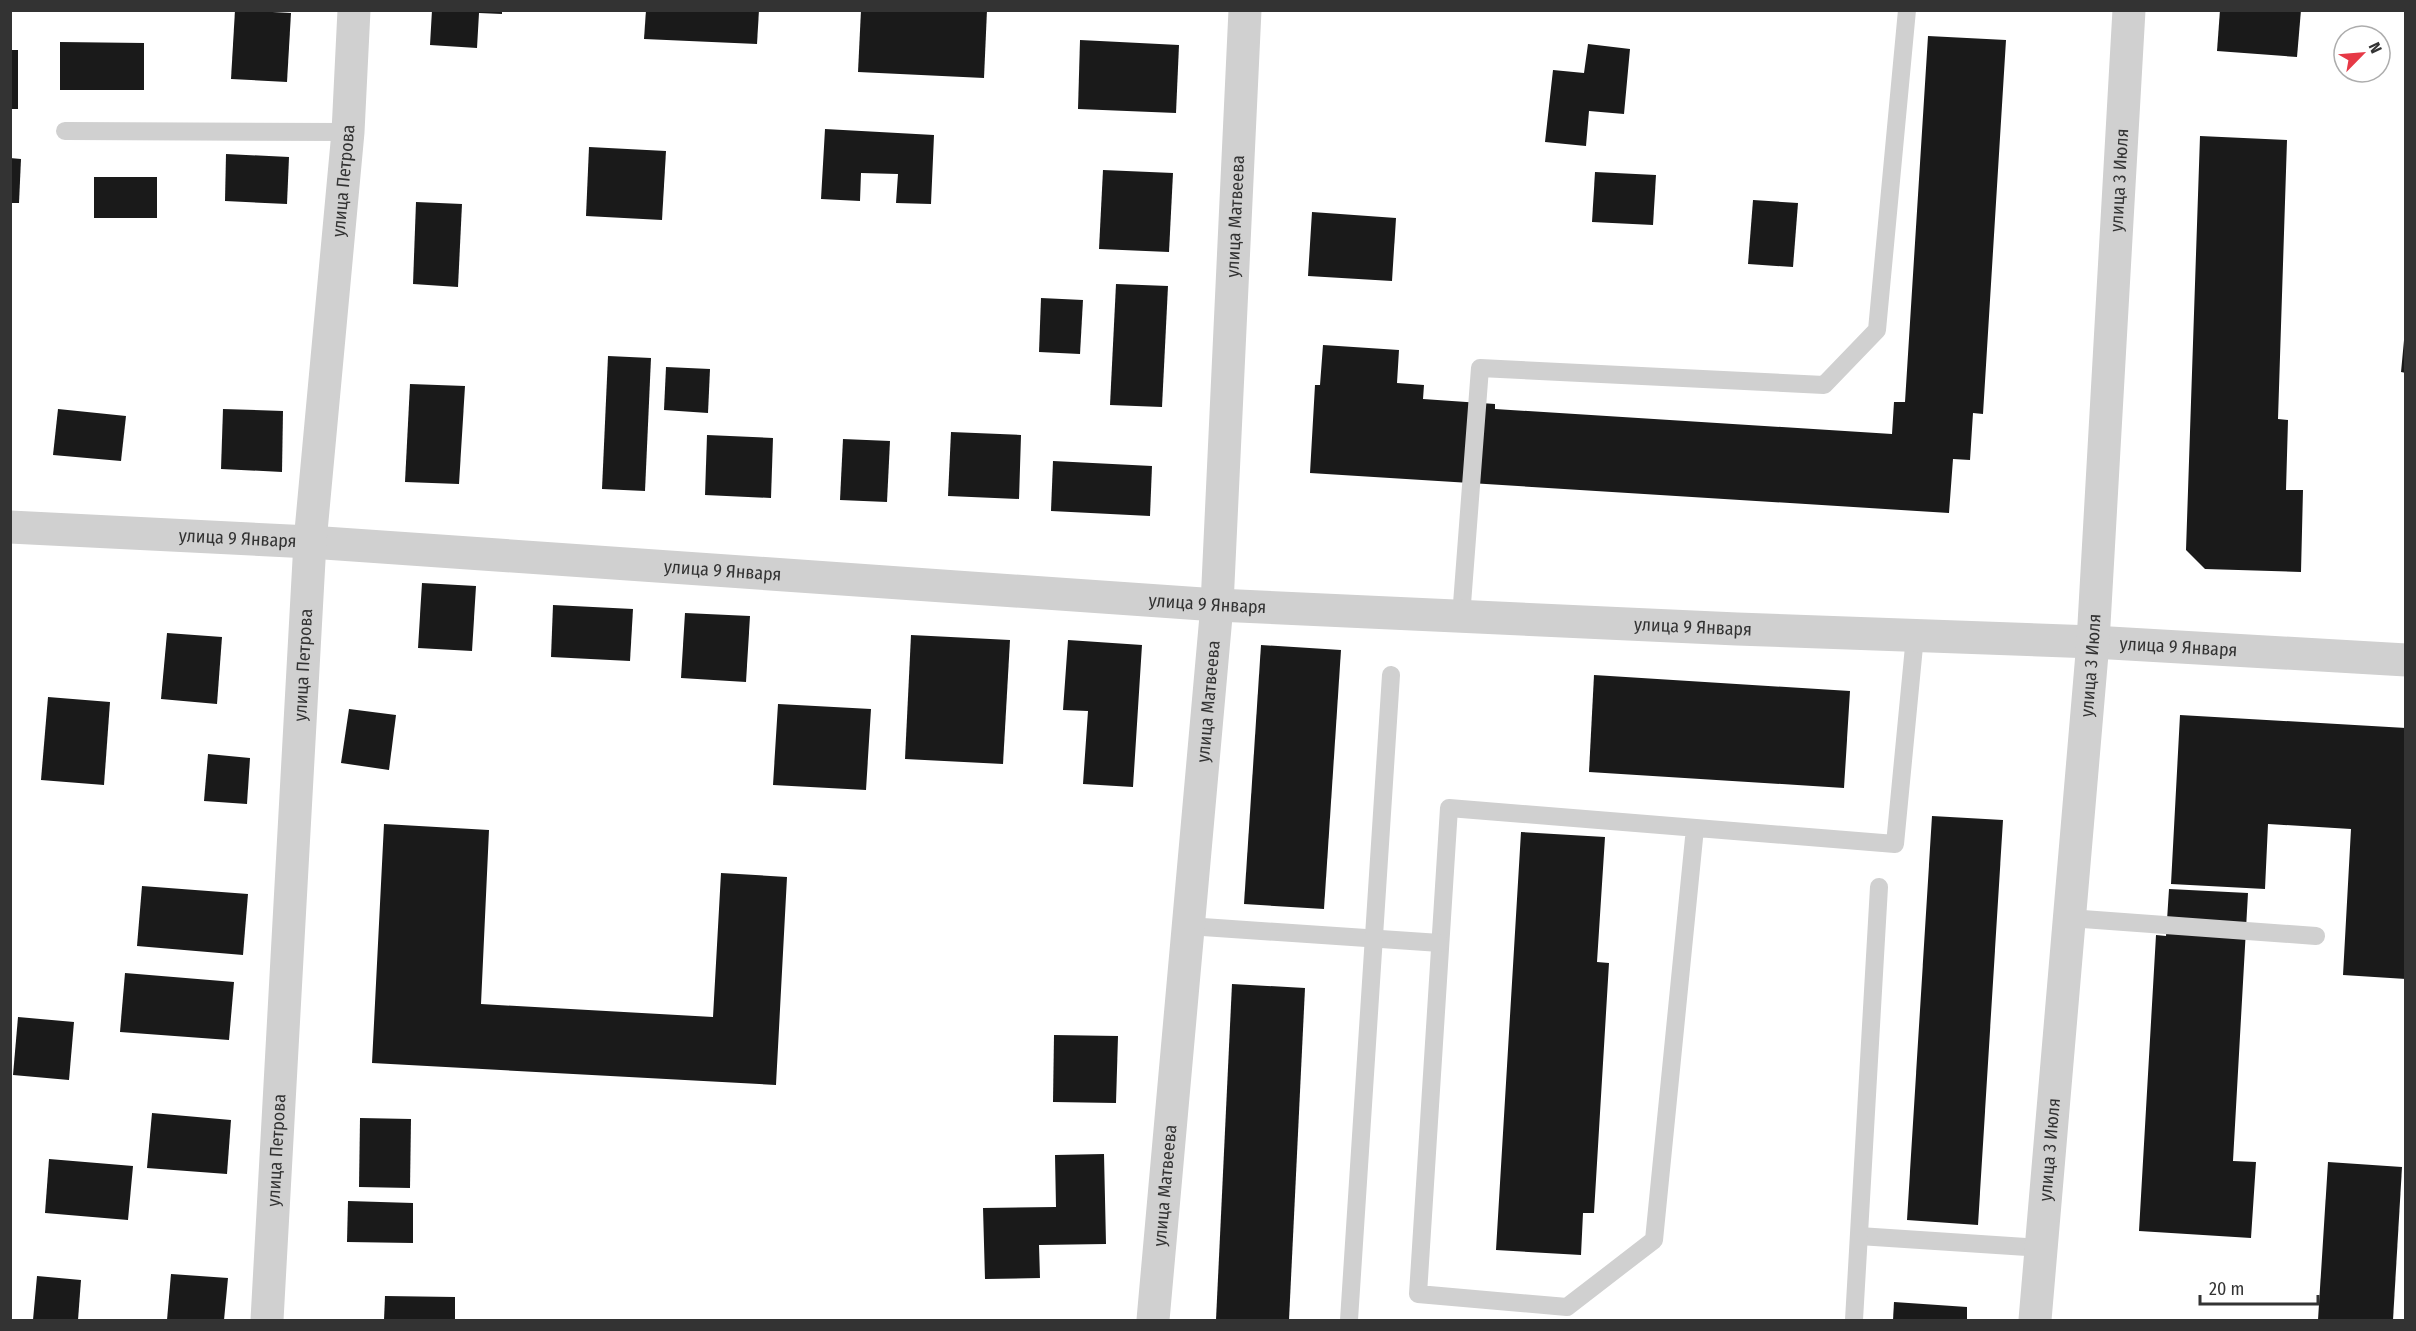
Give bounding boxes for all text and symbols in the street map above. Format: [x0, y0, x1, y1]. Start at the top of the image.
north arrow [2332, 24, 2392, 84]
text: N [2365, 40, 2386, 56]
street label: улица Петрова [327, 124, 359, 238]
street label: улица 3 Июля [2105, 128, 2133, 233]
street label: улица Матвеева [1221, 154, 1249, 278]
street label: улица 9 Января [178, 524, 297, 552]
street label: улица 9 Января [663, 556, 782, 586]
street label: улица 9 Января [1148, 589, 1267, 618]
street label: улица Петрова [289, 608, 317, 722]
street label: улица 9 Января [1634, 613, 1752, 641]
street label: улица 3 Июля [2076, 613, 2106, 718]
street label: улица 9 Января [2119, 633, 2238, 661]
street label: улица Матвеева [1192, 639, 1225, 763]
street label: улица Петрова [262, 1093, 290, 1207]
street label: улица 3 Июля [2034, 1097, 2065, 1202]
street label: улица Матвеева [1149, 1123, 1181, 1248]
scale bar [2200, 1268, 2318, 1306]
text: 20 m [2209, 1278, 2244, 1300]

